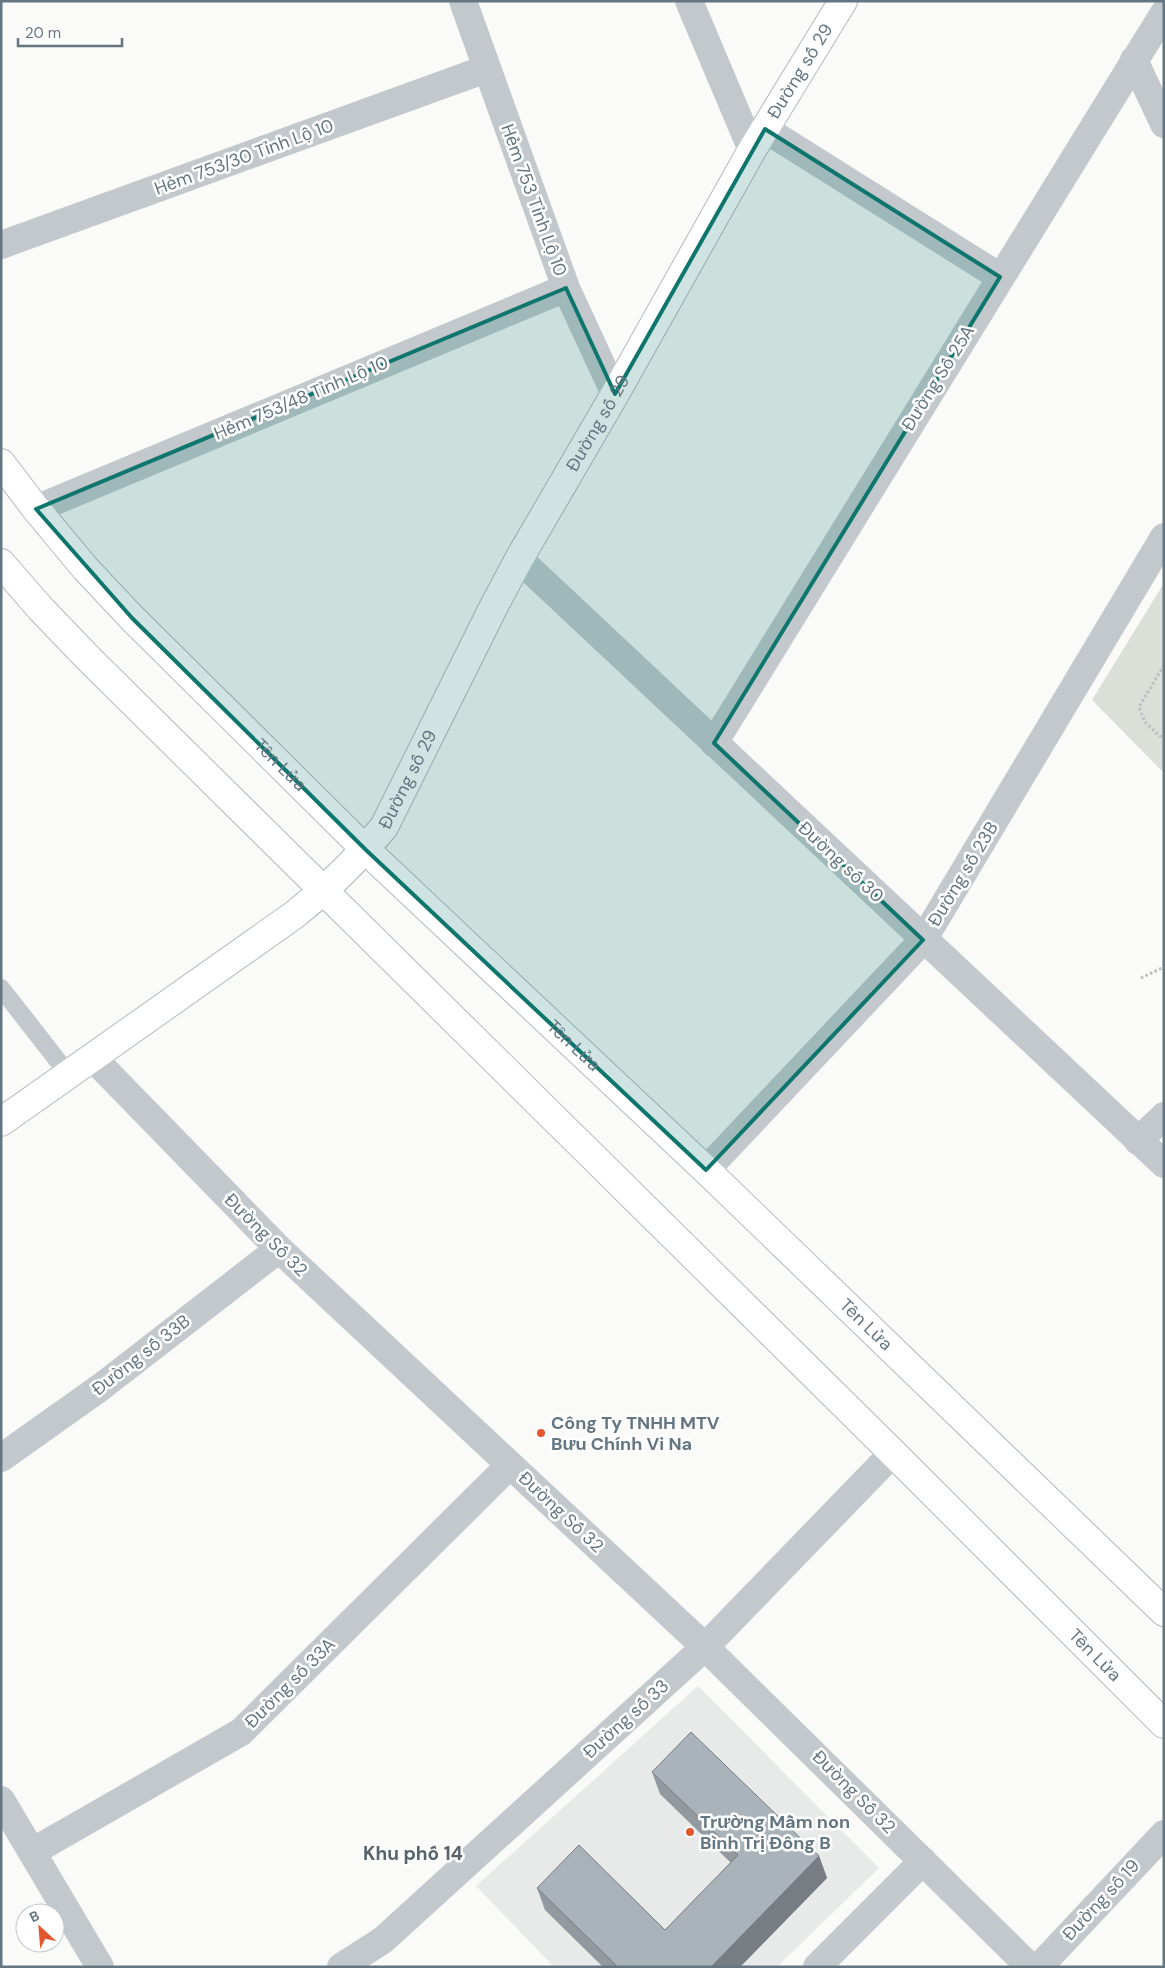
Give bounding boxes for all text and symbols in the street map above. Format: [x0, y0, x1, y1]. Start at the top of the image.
scale bar [18, 15, 121, 47]
street label: Đường số 29 [762, 19, 838, 123]
text: 20 m [25, 23, 61, 43]
street label: Hẻm 753/30 Tỉnh Lộ 10 [151, 113, 337, 201]
street label: Hẻm 753 Tỉnh Lộ 10 [495, 121, 573, 279]
street label: Đường Số 25A [896, 321, 980, 435]
street label: Hẻm 753/48 Tỉnh Lộ 10 [210, 350, 392, 446]
street label: Đường số 29 [560, 371, 635, 476]
street label: Đường số 29 [373, 726, 442, 833]
street label: Tên Lửa [249, 734, 312, 797]
street label: Đường số 30 [793, 816, 889, 908]
street label: Đường số 23B [922, 817, 1004, 931]
street label: Tên Lửa [542, 1014, 606, 1077]
street label: Đường Số 32 [219, 1188, 313, 1282]
street label: Tên Lửa [834, 1293, 898, 1356]
street label: Đường số 33B [87, 1309, 195, 1401]
place label: Công Ty TNHH MTV Bưu Chính Vi Na [551, 1411, 720, 1456]
marker: Công Ty TNHH MTV Bưu Chính Vi Na [535, 1427, 547, 1439]
street label: Đường Số 32 [513, 1466, 609, 1558]
street label: Tên Lửa [1064, 1624, 1127, 1687]
street label: Đường số 33A [240, 1632, 341, 1733]
street label: Đường số 33 [578, 1674, 674, 1764]
street label: Đường Số 32 [807, 1745, 901, 1839]
place label: Trường Mầm non Bình Trị Đông B [700, 1810, 850, 1855]
marker: Trường Mầm non Bình Trị Đông B [684, 1826, 696, 1838]
district label: Khu phố 14 [363, 1841, 463, 1866]
street label: Đường số 19 [1057, 1854, 1145, 1946]
north arrow [15, 1903, 65, 1953]
text: B [26, 1906, 42, 1926]

